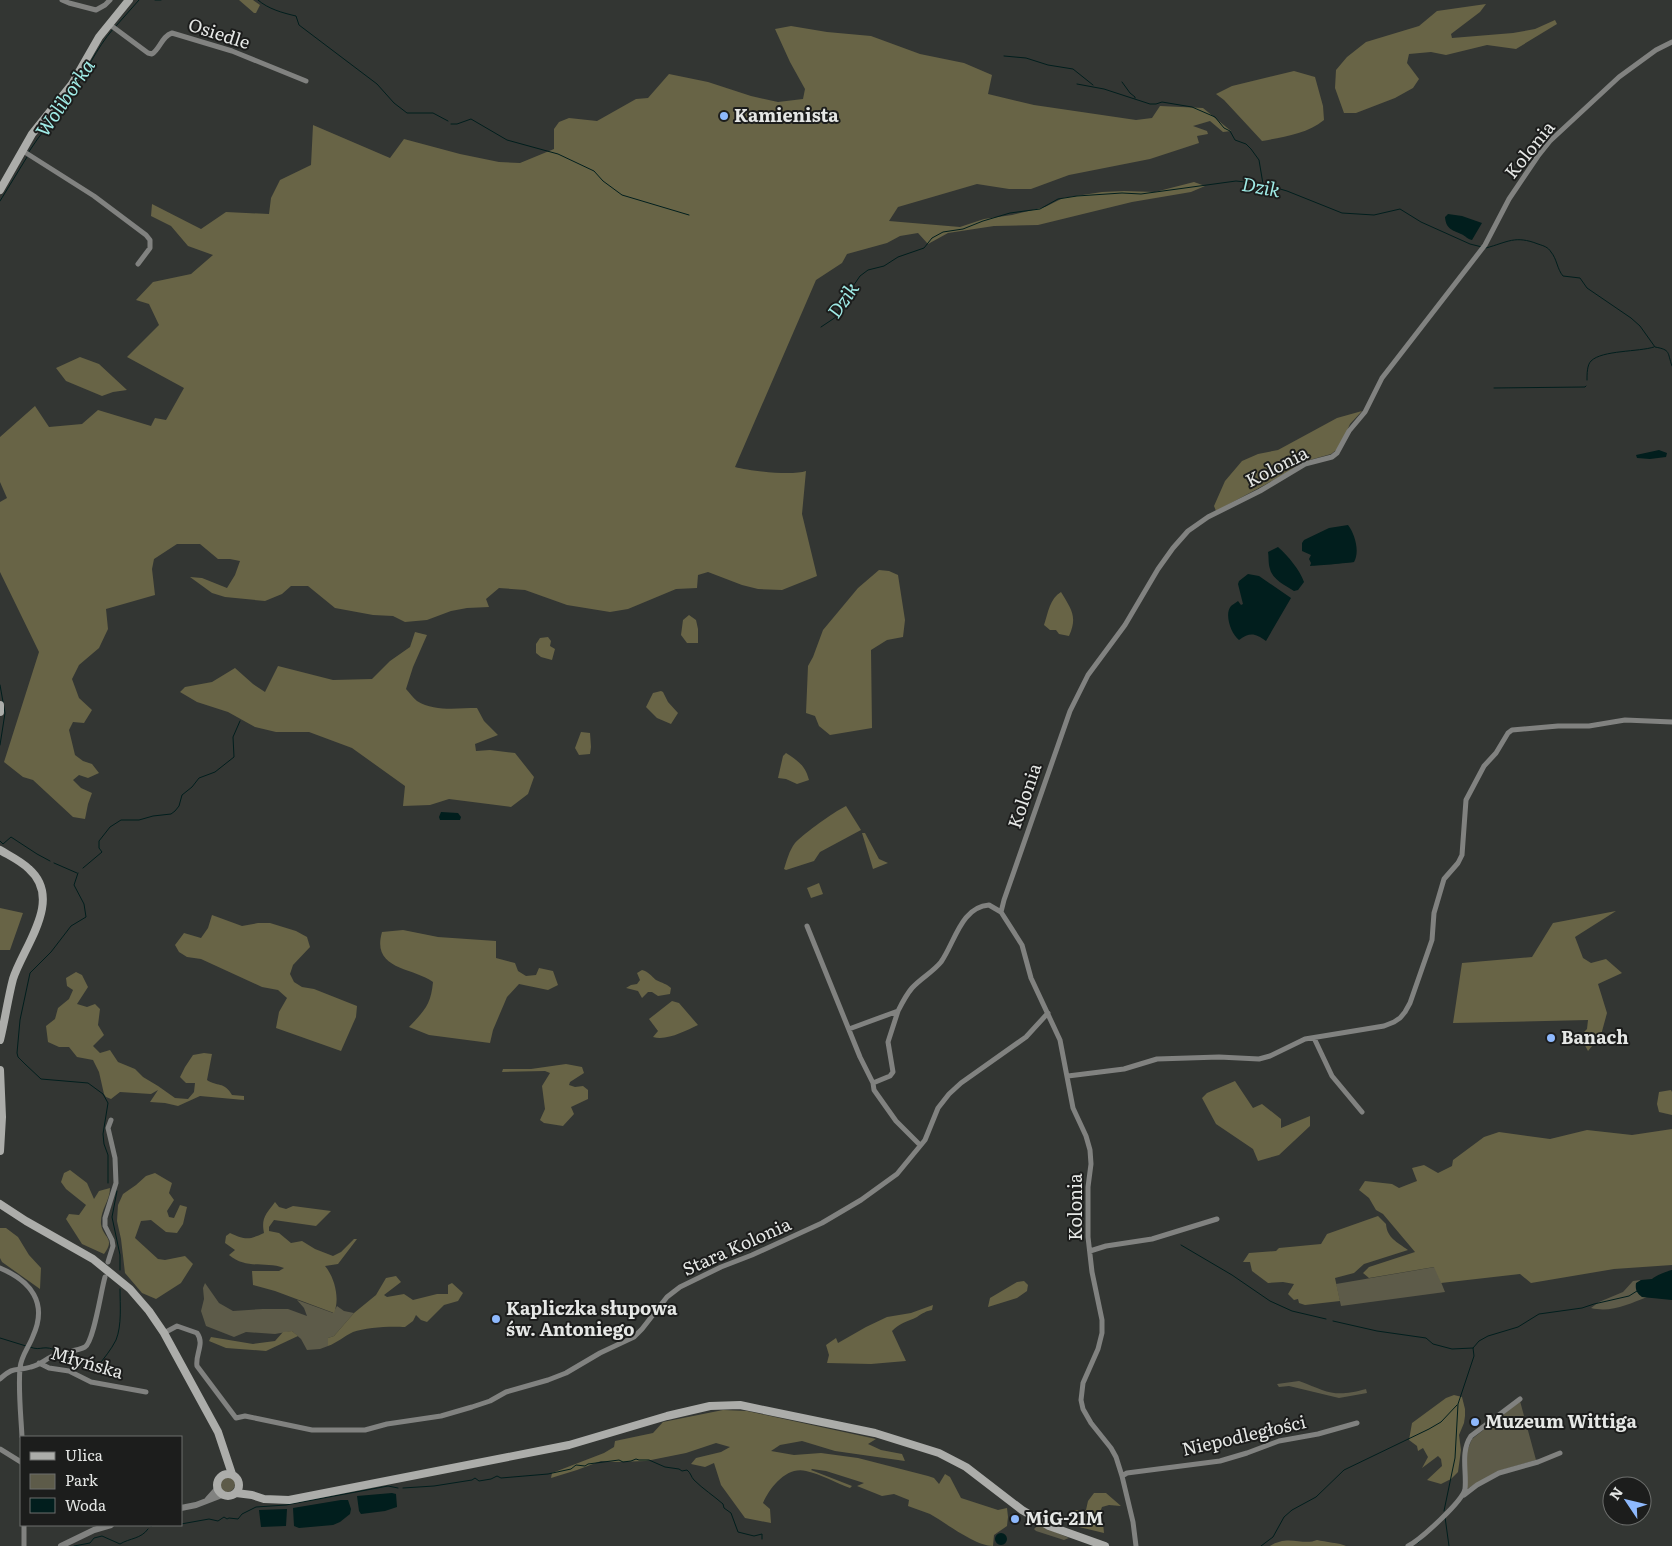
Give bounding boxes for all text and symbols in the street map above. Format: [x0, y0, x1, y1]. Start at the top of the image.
street label: Osiedle [185, 10, 254, 55]
water label: Woliborka [28, 53, 101, 142]
place label: Kamienista [734, 101, 839, 128]
marker: Kamienista [718, 110, 730, 122]
street label: Kolonia [1497, 114, 1561, 184]
water label: Dzik [1240, 169, 1283, 203]
water label: Dzik [820, 275, 865, 323]
street label: Kolonia [1240, 438, 1313, 493]
street label: Kolonia [1000, 759, 1047, 832]
place label: Banach [1561, 1023, 1629, 1050]
marker: Banach [1545, 1032, 1557, 1044]
street label: Kolonia [1061, 1173, 1088, 1241]
street label: Stara Kolonia [678, 1210, 795, 1282]
place label: Kapliczka słupowa św. Antoniego [506, 1294, 678, 1342]
marker: Kapliczka słupowa św. Antoniego [490, 1313, 502, 1325]
street label: Młyńska [48, 1338, 127, 1385]
street label: Niepodległości [1179, 1407, 1308, 1462]
place label: Muzeum Wittiga [1485, 1407, 1637, 1434]
marker: Muzeum Wittiga [1469, 1416, 1481, 1428]
legend [20, 1436, 182, 1526]
text: Ulica [65, 1443, 104, 1466]
text: Park [65, 1468, 99, 1491]
north arrow [1602, 1476, 1652, 1526]
text: N [1604, 1482, 1627, 1504]
text: Woda [65, 1493, 107, 1516]
place label: MiG-21M [1025, 1504, 1104, 1531]
marker: MiG-21M [1009, 1513, 1021, 1525]

